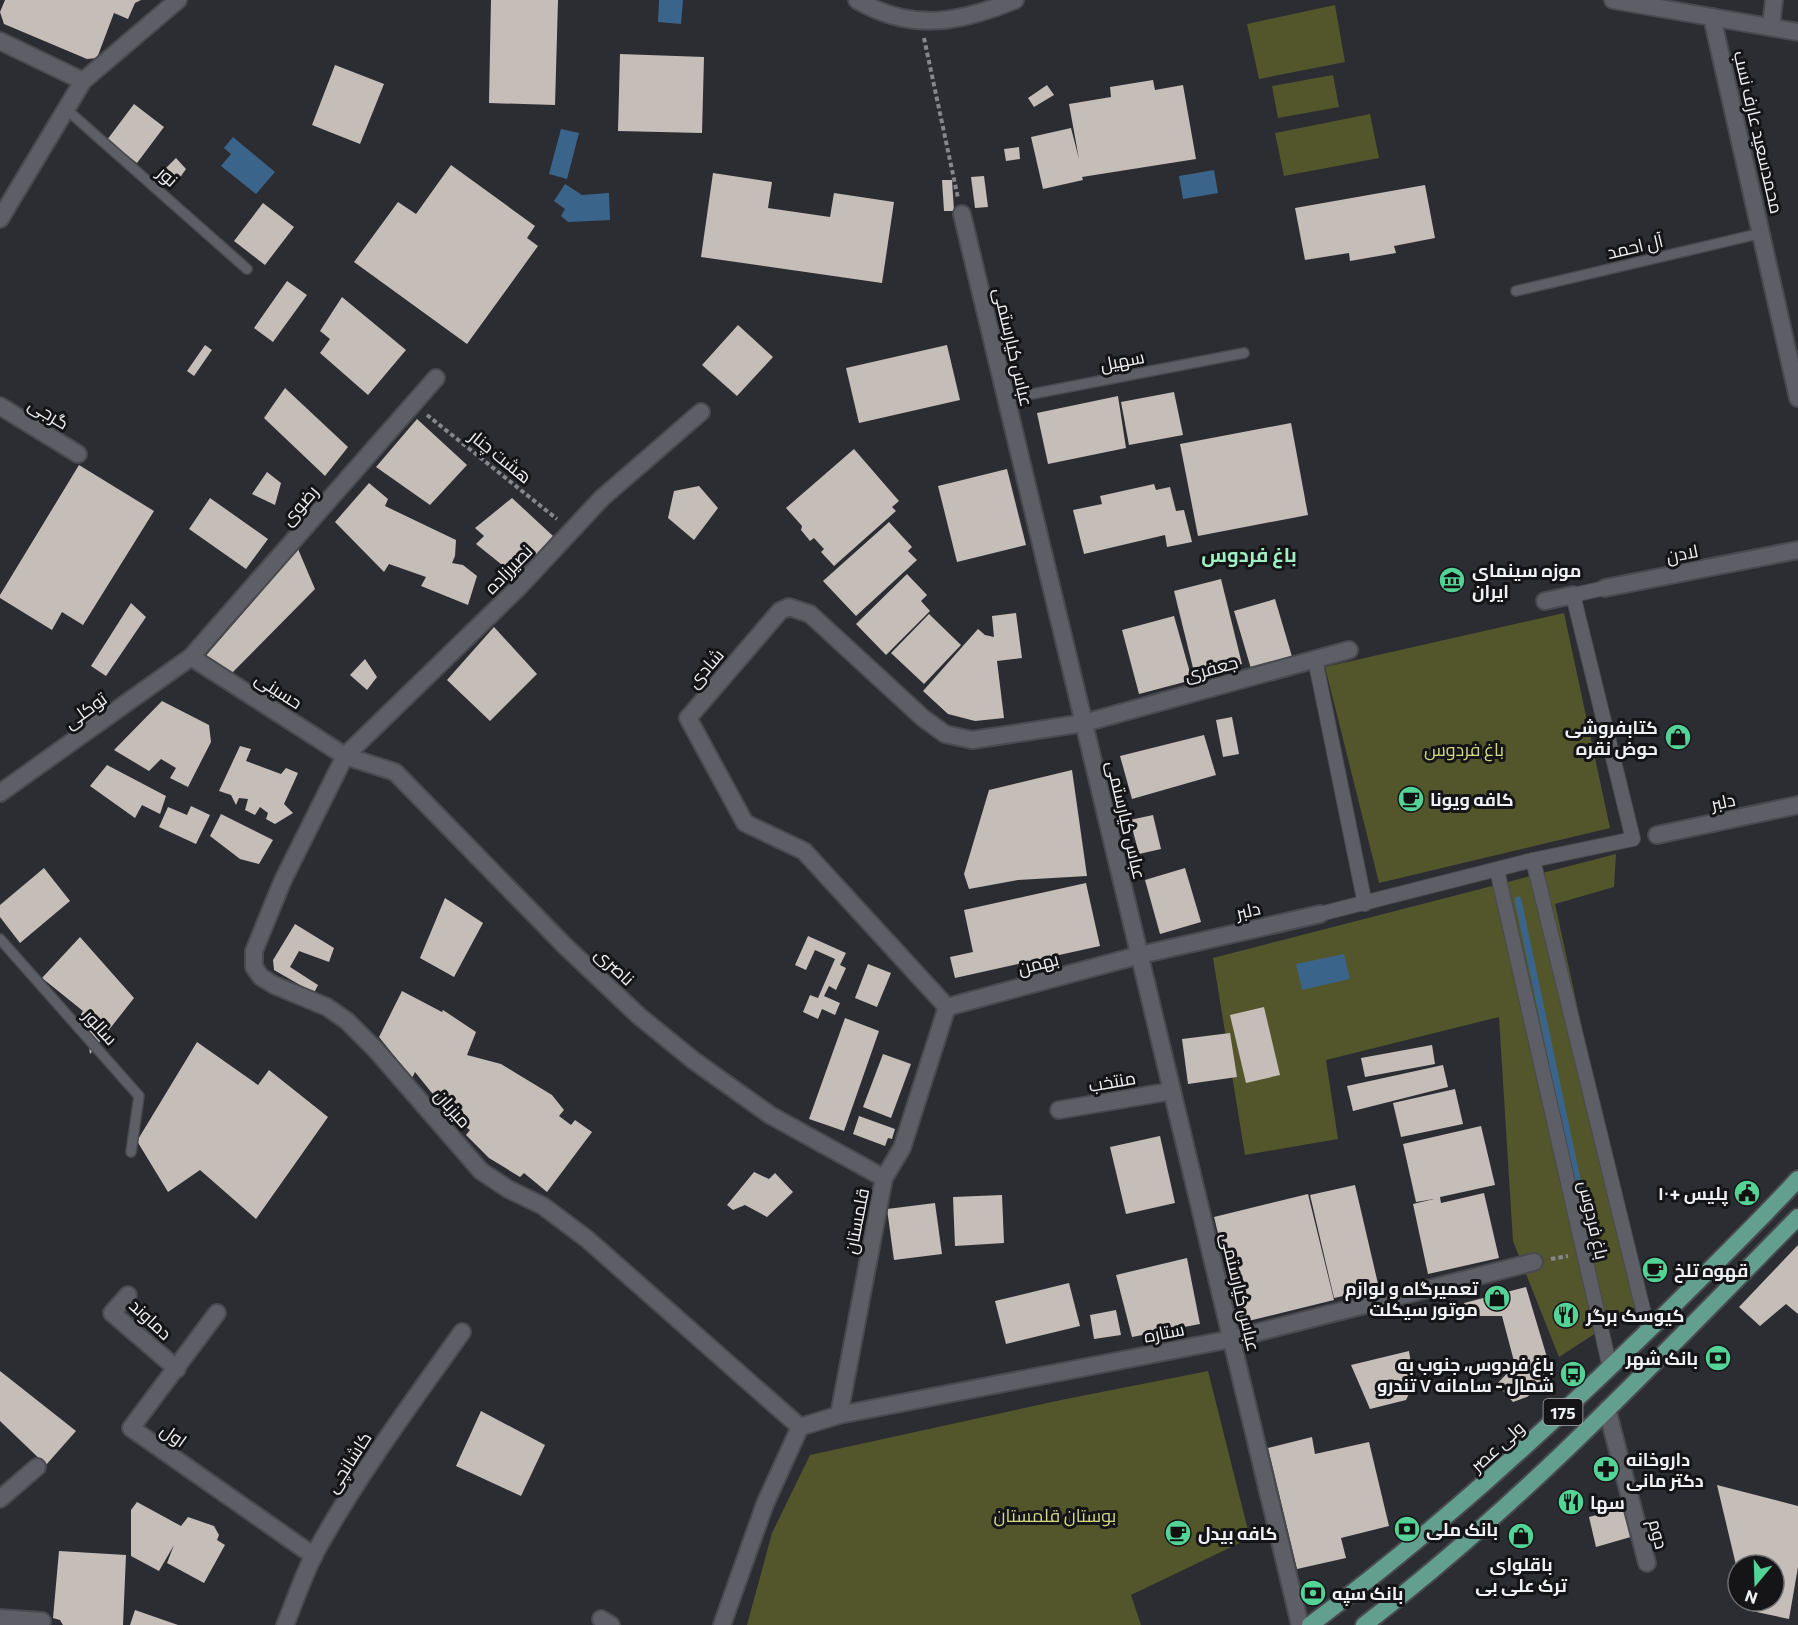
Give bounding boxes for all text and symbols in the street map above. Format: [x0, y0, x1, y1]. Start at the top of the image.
street label: محمدسعید عارف نسب [1729, 48, 1788, 216]
street label: نور [152, 160, 183, 192]
street label: آل احمد [1605, 229, 1666, 264]
street label: عباس کیارستمی [989, 285, 1038, 409]
street label: سهیل [1098, 345, 1146, 376]
street label: گرجی [24, 392, 73, 434]
street label: هشت چنار [464, 424, 536, 489]
street label: رضوى [276, 480, 323, 530]
street label: لادن [1664, 539, 1700, 568]
street label: نصیرزاده [479, 540, 537, 599]
district label: باغ فردوس [1201, 542, 1297, 569]
place label: موزه سینمای ایران [1472, 559, 1581, 603]
museum icon: موزه سینمای ایران [1437, 565, 1467, 595]
street label: شادی [682, 644, 729, 693]
street label: جعفری [1182, 650, 1240, 687]
street label: حسینی [251, 667, 307, 714]
street label: توکلی [59, 687, 112, 734]
place label: کتابفروشی حوض نقره [1565, 716, 1658, 760]
shop icon: کتابفروشی حوض نقره [1663, 722, 1693, 752]
park label: باغ فردوس [1424, 738, 1504, 762]
street label: عباس کیارستمی [1102, 758, 1151, 882]
cafe icon: کافه ویونا [1396, 784, 1426, 814]
place label: کافه ویونا [1430, 788, 1514, 811]
street label: دلبر [1708, 788, 1737, 815]
street label: دلبر [1233, 897, 1263, 925]
street label: ناصری [590, 942, 639, 990]
street label: بهمن [1015, 947, 1061, 980]
street label: سالور [78, 1004, 123, 1050]
street label: منتخب [1087, 1066, 1137, 1096]
street label: میزبان [429, 1084, 476, 1133]
street label: باغ فردوس [1572, 1178, 1614, 1262]
public building icon: پلیس +۱۰ [1732, 1178, 1762, 1208]
place label: پلیس +۱۰ [1658, 1182, 1728, 1206]
street label: قلمستان [839, 1186, 874, 1256]
street label: عباس کیارستمی [1216, 1230, 1265, 1354]
cafe icon: قهوه تلخ [1640, 1255, 1670, 1285]
place label: قهوه تلخ [1674, 1259, 1748, 1283]
place label: تعمیرگاه و لوازم موتور سیکلت [1345, 1277, 1478, 1321]
shop icon: تعمیرگاه و لوازم موتور سیکلت [1482, 1283, 1512, 1313]
street label: دماوند [125, 1294, 177, 1345]
restaurant icon: کیوسک برگر [1551, 1300, 1581, 1330]
place label: کیوسک برگر [1585, 1304, 1684, 1327]
street label: ستاره [1142, 1317, 1186, 1348]
bank icon: بانک شهر [1703, 1343, 1733, 1373]
place label: بانک شهر [1625, 1347, 1698, 1370]
place label: باغ فردوس، جنوب به شمال - سامانه ۷ تندرو [1377, 1353, 1554, 1397]
bus stop icon: باغ فردوس، جنوب به شمال - سامانه ۷ تندرو [1558, 1359, 1588, 1389]
road number: 175 [1544, 1399, 1582, 1425]
street label: ولی عصر [1465, 1416, 1529, 1477]
street label: اول [156, 1418, 191, 1452]
street label: کاشانچی [320, 1427, 378, 1498]
place label: داروخانه دکتر مانی [1626, 1448, 1704, 1492]
pharmacy icon: داروخانه دکتر مانی [1591, 1454, 1621, 1484]
restaurant icon: سها [1556, 1487, 1586, 1517]
place label: سها [1590, 1491, 1625, 1514]
park label: بوستان قلمستان [994, 1504, 1116, 1527]
bank icon: بانک ملی [1392, 1514, 1422, 1544]
street label: دوم [1643, 1517, 1673, 1552]
cafe icon: کافه بیدل [1163, 1518, 1193, 1548]
place label: بانک ملی [1426, 1518, 1498, 1541]
shop icon: باقلوای ترک علی بی [1506, 1521, 1536, 1551]
place label: کافه بیدل [1198, 1522, 1278, 1545]
place label: باقلوای ترک علی بی [1475, 1553, 1567, 1597]
north arrow [1726, 1553, 1786, 1613]
bank icon: بانک سپه [1298, 1578, 1328, 1608]
place label: بانک سپه [1332, 1582, 1403, 1606]
text: N [1742, 1587, 1760, 1609]

